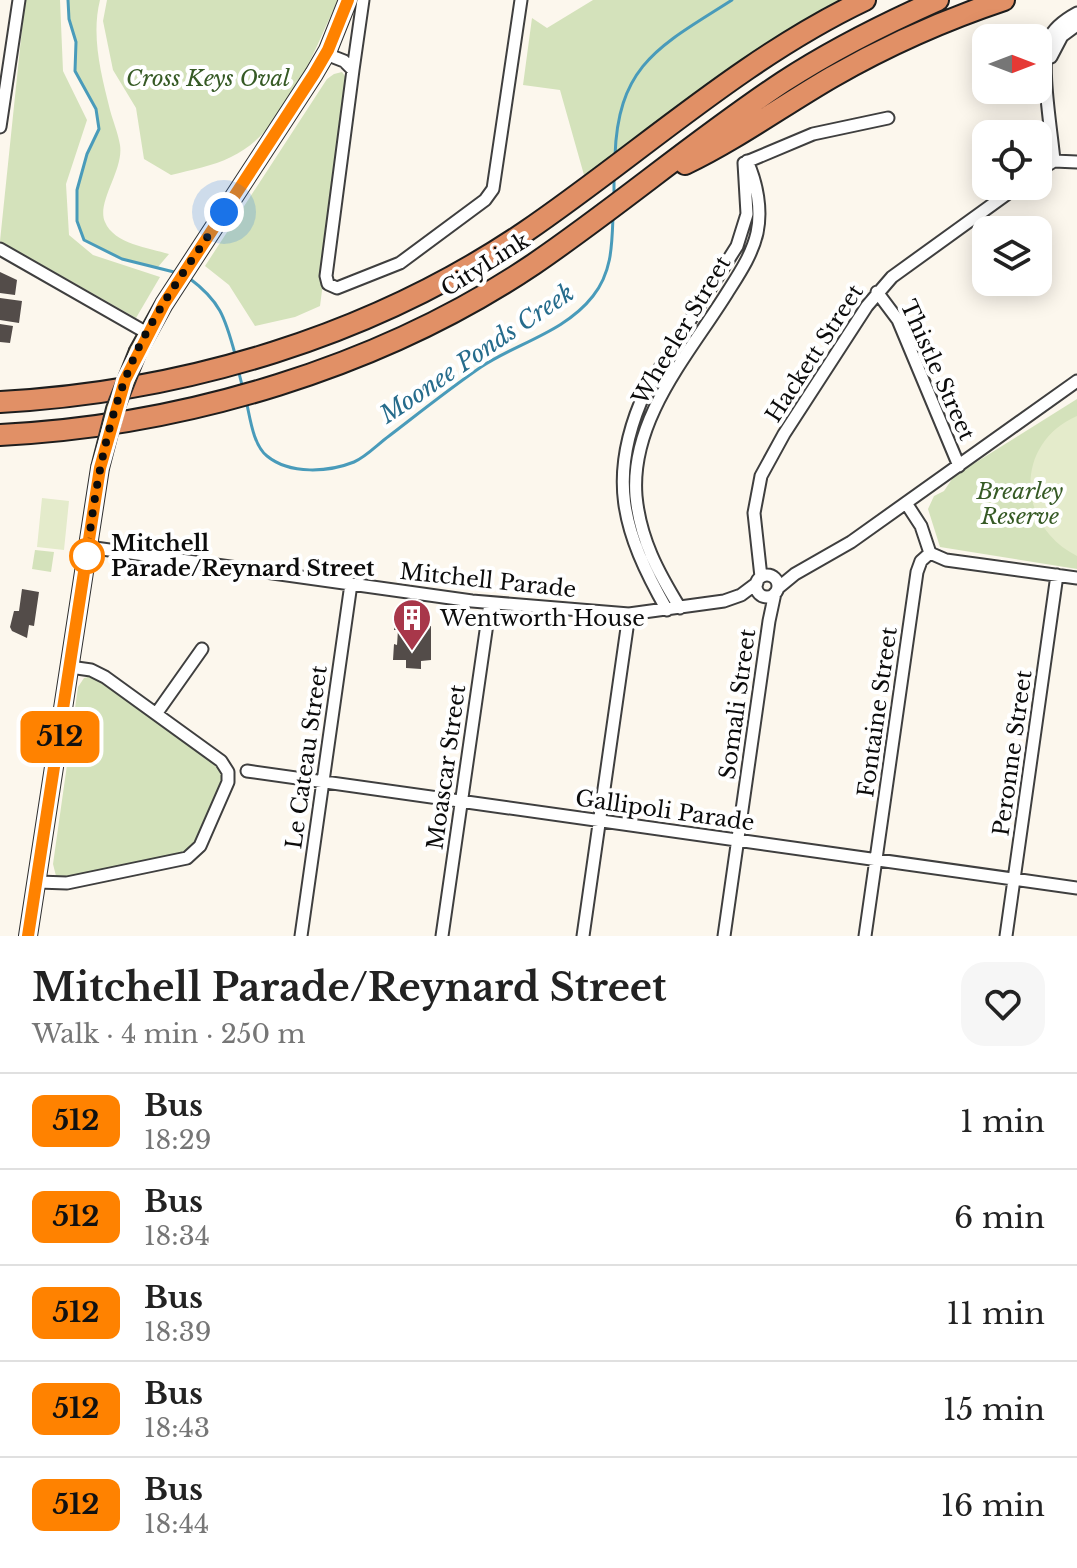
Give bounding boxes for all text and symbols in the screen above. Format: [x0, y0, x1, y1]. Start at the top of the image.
north arrow [972, 24, 1052, 104]
map controls [972, 24, 1052, 296]
park label: Cross Keys Oval [126, 65, 290, 92]
button: locate [972, 120, 1052, 200]
your location [204, 192, 244, 232]
button: layers [972, 216, 1052, 296]
street label: CityLink [436, 227, 535, 302]
street label: Wheeler Street [626, 250, 737, 410]
water label: Moonee Ponds Creek [373, 278, 579, 430]
street label: Hackett Street [760, 279, 869, 427]
street label: Thistle Street [895, 296, 981, 445]
park label: Brearley Reserve [976, 478, 1064, 530]
place label: Mitchell Parade/Reynard Street [111, 530, 375, 582]
marker: Mitchell Parade/Reynard Street [70, 539, 104, 573]
street label: Mitchell Parade [398, 558, 577, 603]
building icon: Wentworth House [391, 597, 433, 652]
place label: Wentworth House [439, 605, 645, 632]
street label: Fontaine Street [852, 625, 903, 799]
street label: Somali Street [714, 626, 762, 781]
street label: Le Cateau Street [280, 663, 333, 851]
street label: Peronne Street [987, 668, 1038, 838]
street label: Moascar Street [422, 682, 472, 851]
line badge: 512 [14, 711, 106, 763]
text: 512 [36, 719, 84, 754]
street label: Gallipoli Parade [574, 785, 756, 836]
button: heart [961, 962, 1045, 1046]
text: Mitchell Parade/Reynard Street [32, 964, 667, 1011]
text: Walk · 4 min · 250 m [32, 1018, 306, 1050]
text: Bus [144, 1087, 203, 1124]
text: 512 [52, 1103, 100, 1138]
text: 1 min [960, 1103, 1045, 1140]
text: 18:29 [144, 1124, 212, 1156]
text: Bus [144, 1183, 203, 1220]
text: 512 [52, 1199, 100, 1234]
text: 6 min [954, 1199, 1045, 1236]
text: 18:34 [144, 1220, 210, 1252]
text: Bus [144, 1279, 203, 1316]
text: 512 [52, 1295, 100, 1330]
text: 11 min [947, 1295, 1045, 1332]
text: 18:39 [144, 1316, 212, 1348]
text: Bus [144, 1375, 203, 1412]
text: 512 [52, 1391, 100, 1426]
text: 15 min [943, 1391, 1045, 1428]
text: 18:43 [144, 1412, 210, 1444]
text: Bus [144, 1471, 203, 1508]
text: 512 [52, 1487, 100, 1522]
text: 16 min [941, 1487, 1045, 1524]
text: 18:44 [144, 1508, 209, 1540]

